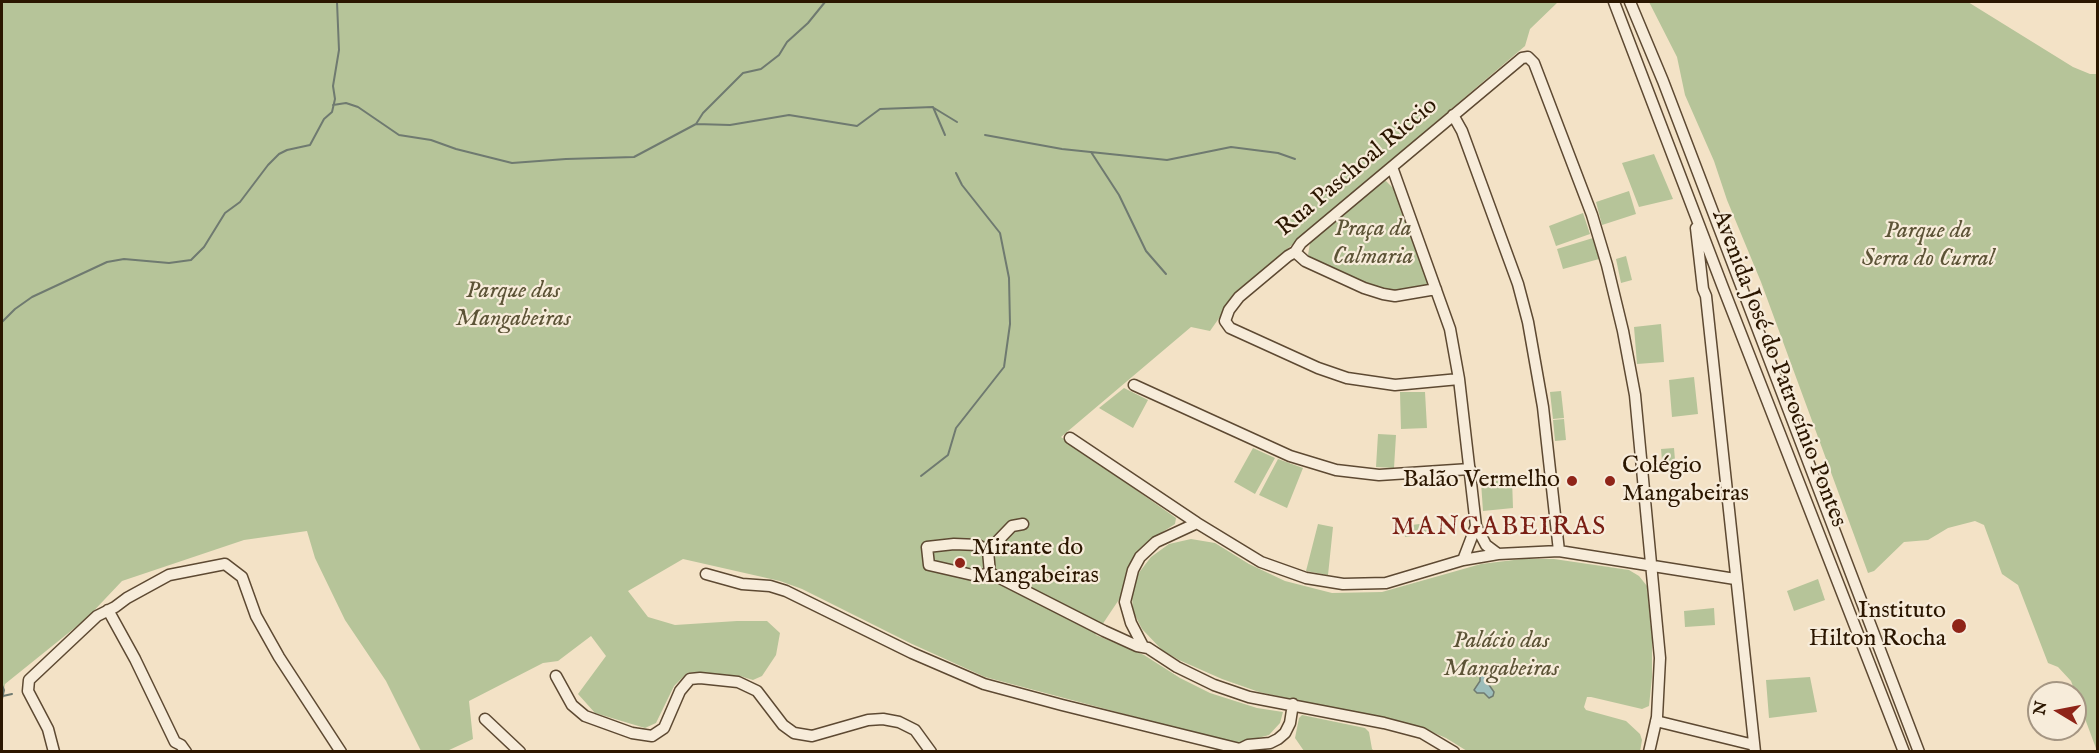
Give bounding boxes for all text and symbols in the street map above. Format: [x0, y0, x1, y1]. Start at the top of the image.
street label: Rua Paschoal Riccio [1272, 92, 1444, 244]
street label: Avenida José do Patrocínio Pontes [1704, 206, 1852, 532]
park label: Praça da Calmaria [1332, 216, 1414, 272]
park label: Parque da Serra do Curral [1862, 218, 1994, 274]
park label: Parque das Mangabeiras [455, 278, 571, 334]
place label: Colégio Mangabeiras [1622, 453, 1749, 509]
place label: Balão Vermelho [1403, 467, 1560, 495]
marker: Balão Vermelho [1565, 474, 1579, 488]
marker: Colégio Mangabeiras [1603, 474, 1617, 488]
district label: MANGABEIRAS [1391, 513, 1607, 545]
place label: Mirante do Mangabeiras [972, 535, 1099, 591]
marker: Mirante do Mangabeiras [953, 556, 967, 570]
place label: Instituto Hilton Rocha [1809, 598, 1946, 654]
marker: Instituto Hilton Rocha [1950, 617, 1968, 635]
park label: Palácio das Mangabeiras [1443, 628, 1559, 684]
north arrow [2027, 681, 2087, 741]
text: N [2030, 700, 2052, 717]

